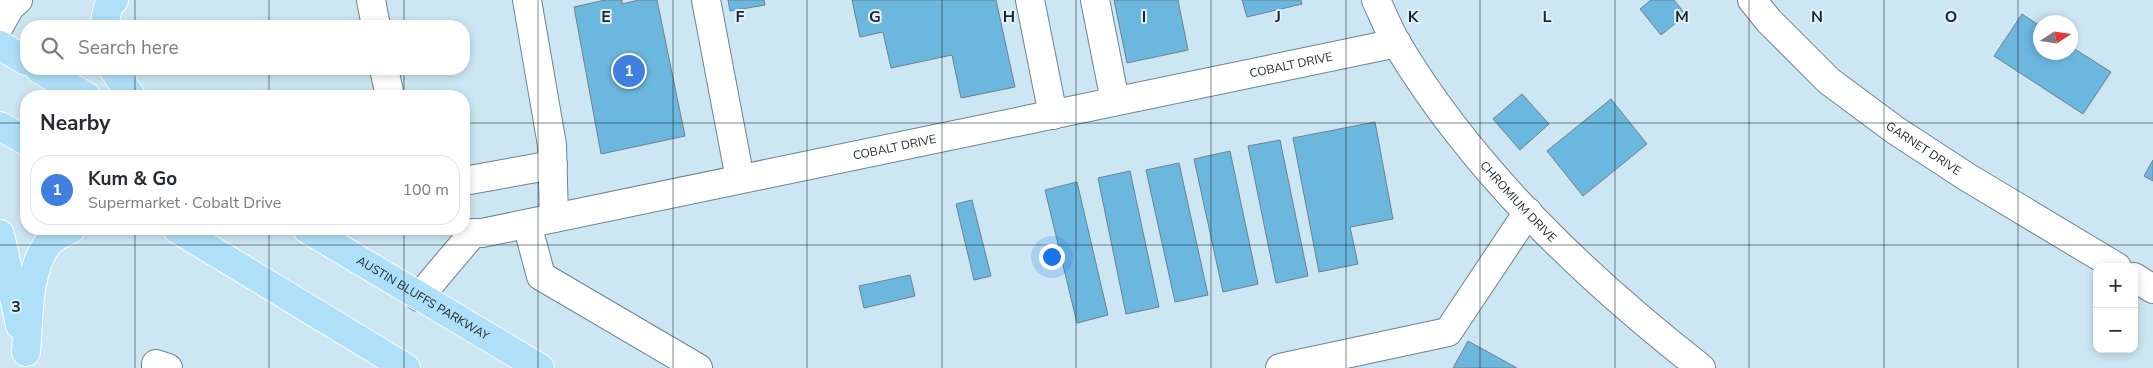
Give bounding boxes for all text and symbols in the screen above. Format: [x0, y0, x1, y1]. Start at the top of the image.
text: E [601, 6, 611, 28]
text: F [736, 6, 745, 28]
text: G [869, 6, 881, 28]
text: H [1003, 6, 1015, 28]
text: I [1142, 6, 1146, 28]
text: J [1274, 6, 1281, 28]
text: K [1408, 6, 1420, 28]
text: L [1543, 6, 1552, 28]
text: M [1675, 6, 1689, 28]
text: N [1811, 6, 1823, 28]
text: O [1945, 6, 1957, 28]
north arrow [2033, 15, 2078, 60]
search box [20, 20, 470, 75]
icon: search [38, 34, 66, 62]
text: Search here [78, 35, 179, 61]
street label: COBALT DRIVE [1248, 49, 1334, 81]
pin: 1 [613, 52, 645, 90]
text: Nearby [40, 109, 110, 137]
street label: GARNET DRIVE [1883, 118, 1964, 179]
street label: COBALT DRIVE [851, 131, 937, 164]
street label: CHROMIUM DRIVE [1477, 158, 1560, 246]
text: Kum & Go [88, 166, 177, 192]
text: 1 [52, 179, 62, 201]
text: 100 m [402, 179, 449, 201]
text: Supermarket · Cobalt Drive [88, 192, 281, 214]
your location [1039, 244, 1065, 270]
street label: AUSTIN BLUFFS PARKWAY [354, 252, 493, 344]
map controls [2093, 263, 2138, 353]
button: + [2093, 263, 2138, 308]
text: 3 [11, 296, 21, 318]
button: − [2093, 308, 2138, 353]

